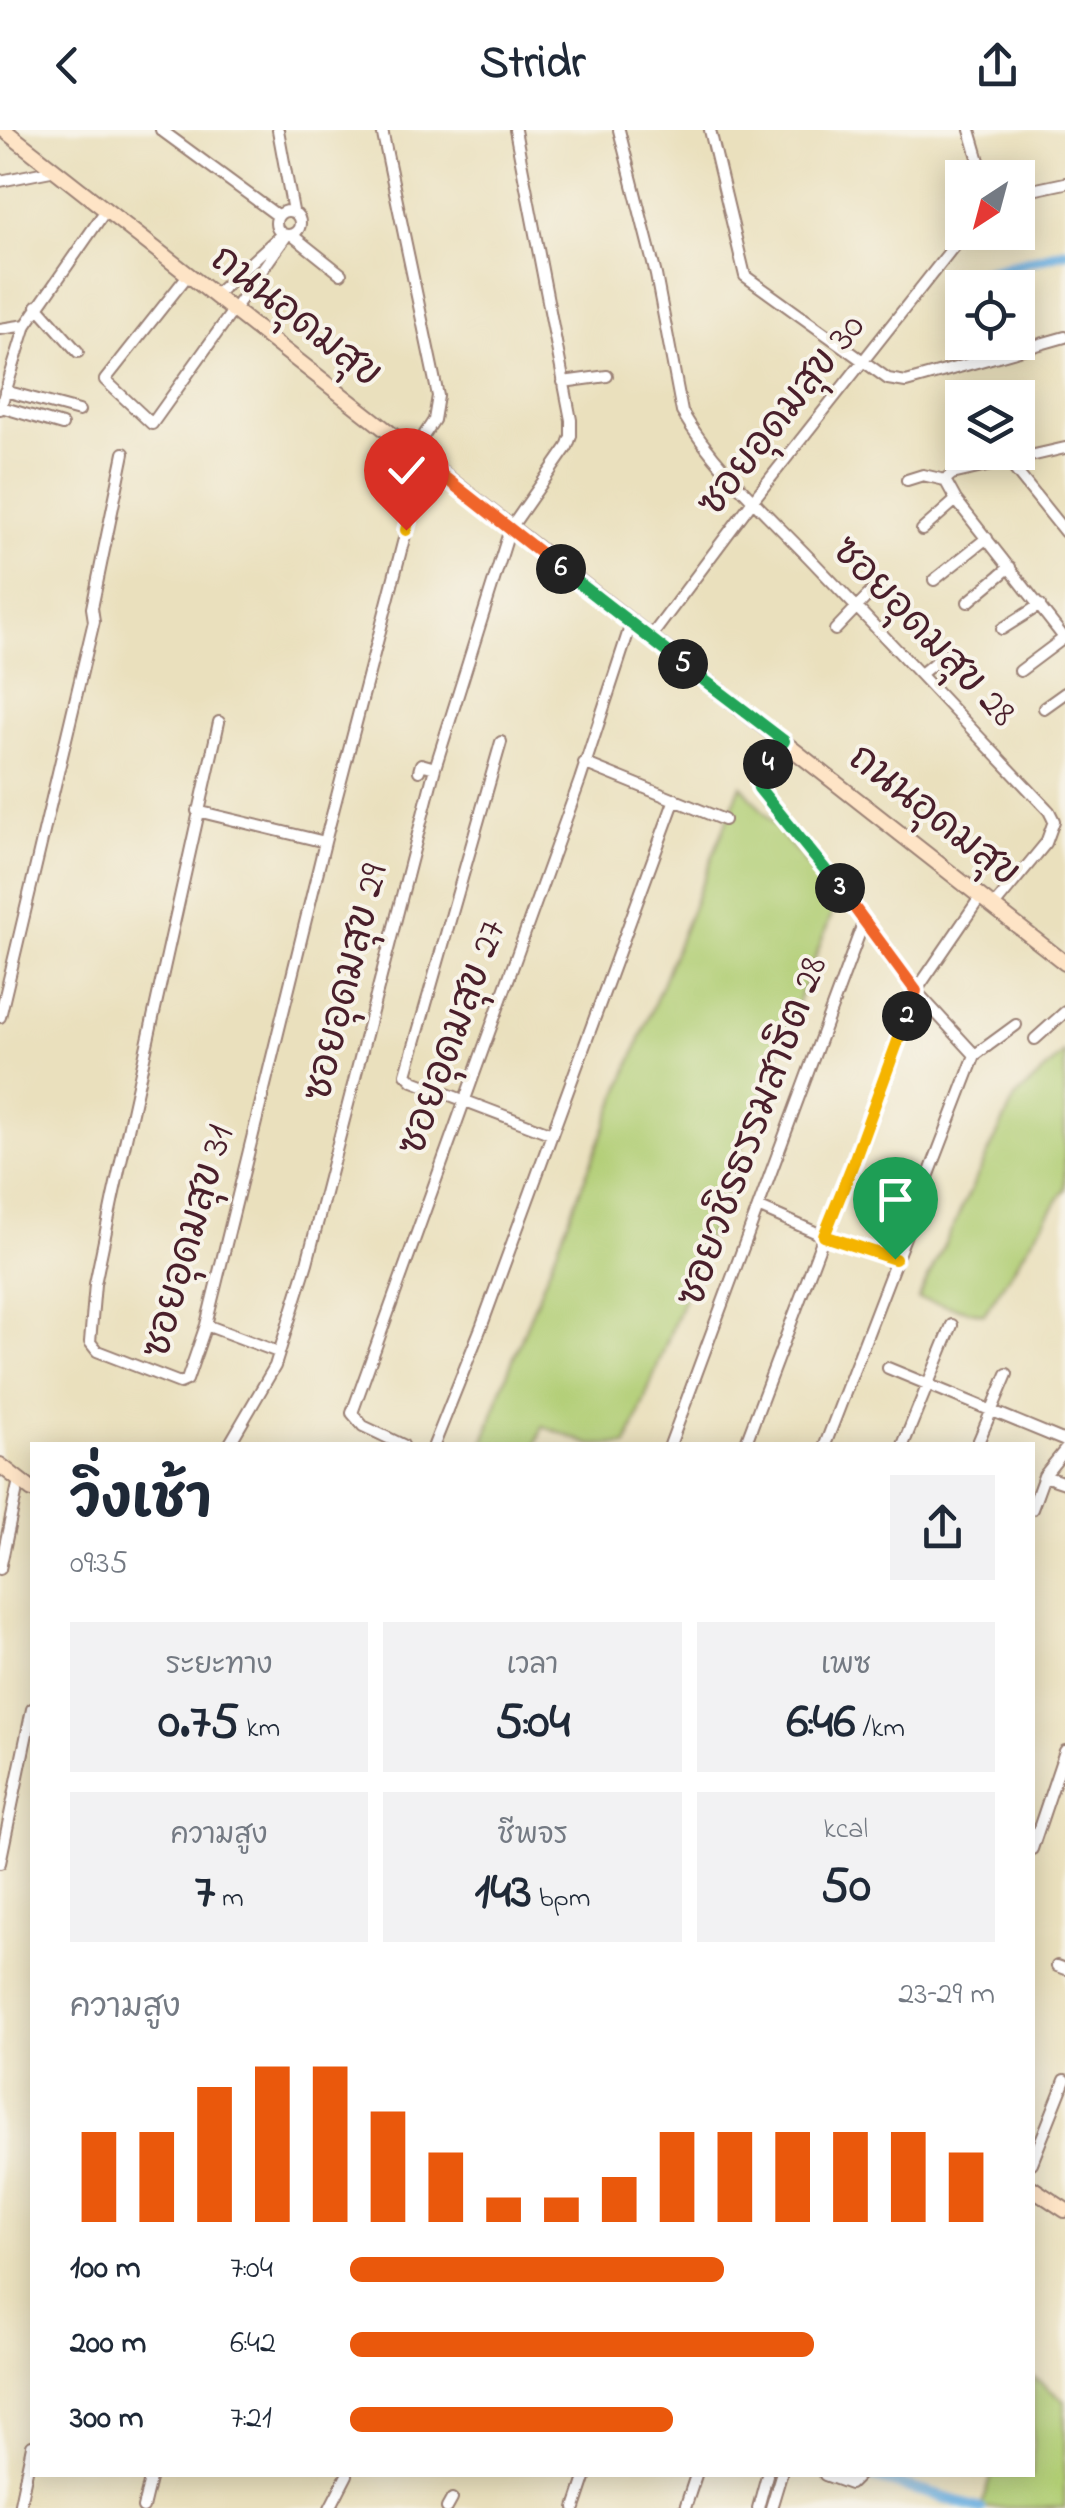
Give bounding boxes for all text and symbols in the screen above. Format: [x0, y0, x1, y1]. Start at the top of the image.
text: Stridr [480, 32, 585, 98]
icon: back [40, 38, 95, 93]
icon: share [970, 38, 1025, 93]
north arrow [945, 160, 1035, 250]
map controls [945, 160, 1035, 470]
street label: ถนนอุดมสุข [196, 232, 394, 404]
button: locate [945, 270, 1035, 360]
street label: ซอยอุดมสุข 30 [684, 301, 882, 531]
button: layers [945, 380, 1035, 470]
pin [364, 428, 449, 531]
icon: check [379, 443, 434, 498]
street label: ซอยอุดมสุข 28 [816, 524, 1030, 742]
pin: 6 [536, 544, 586, 594]
text: 6 [555, 548, 567, 589]
pin: 5 [658, 639, 708, 689]
text: 5 [675, 643, 691, 684]
street label: ถนนอุดมสุข [834, 731, 1032, 903]
pin: 4 [743, 739, 793, 789]
text: 4 [762, 743, 774, 784]
street label: ซอยอุดมสุข 29 [290, 858, 406, 1108]
pin: 3 [815, 863, 865, 913]
text: 3 [834, 867, 846, 908]
street label: ซอยอุดมสุข 27 [384, 912, 524, 1164]
street label: ซอยวชิรธรรมสาธิต 28 [663, 948, 845, 1316]
pin: 2 [882, 991, 932, 1041]
text: 2 [900, 995, 914, 1036]
street label: ซอยอุดมสุข 31 [129, 1119, 251, 1365]
pin [853, 1157, 938, 1260]
icon: arrive [868, 1172, 923, 1227]
text: วิ่งเช้า [70, 1463, 212, 1543]
button: share [890, 1475, 995, 1580]
text: 09:35 [70, 1541, 128, 1588]
text: ระยะทาง [166, 1646, 273, 1687]
text: เวลา [507, 1646, 558, 1687]
text: เพซ [821, 1646, 871, 1687]
text: 0.75 [158, 1687, 239, 1760]
text: 5:04 [495, 1687, 570, 1760]
text: 6:46 [787, 1687, 855, 1760]
text: km [239, 1709, 280, 1750]
text: /km [855, 1709, 905, 1750]
text: kcal [824, 1810, 868, 1851]
text: ความสูง [171, 1816, 268, 1857]
text: ชีพจร [497, 1816, 568, 1857]
text: 50 [821, 1851, 871, 1924]
text: 7 [194, 1857, 215, 1930]
text: 143 [475, 1857, 532, 1930]
text: m [215, 1879, 244, 1920]
text: bpm [532, 1879, 590, 1920]
text: 23–29 m [898, 1972, 995, 2019]
text: ความสูง [70, 1985, 181, 2032]
text: 100 m [70, 2246, 141, 2293]
text: 7:04 [230, 2246, 273, 2293]
text: 200 m [70, 2321, 146, 2368]
text: 6:42 [230, 2321, 276, 2368]
text: 300 m [70, 2396, 144, 2443]
text: 7:21 [230, 2396, 272, 2443]

